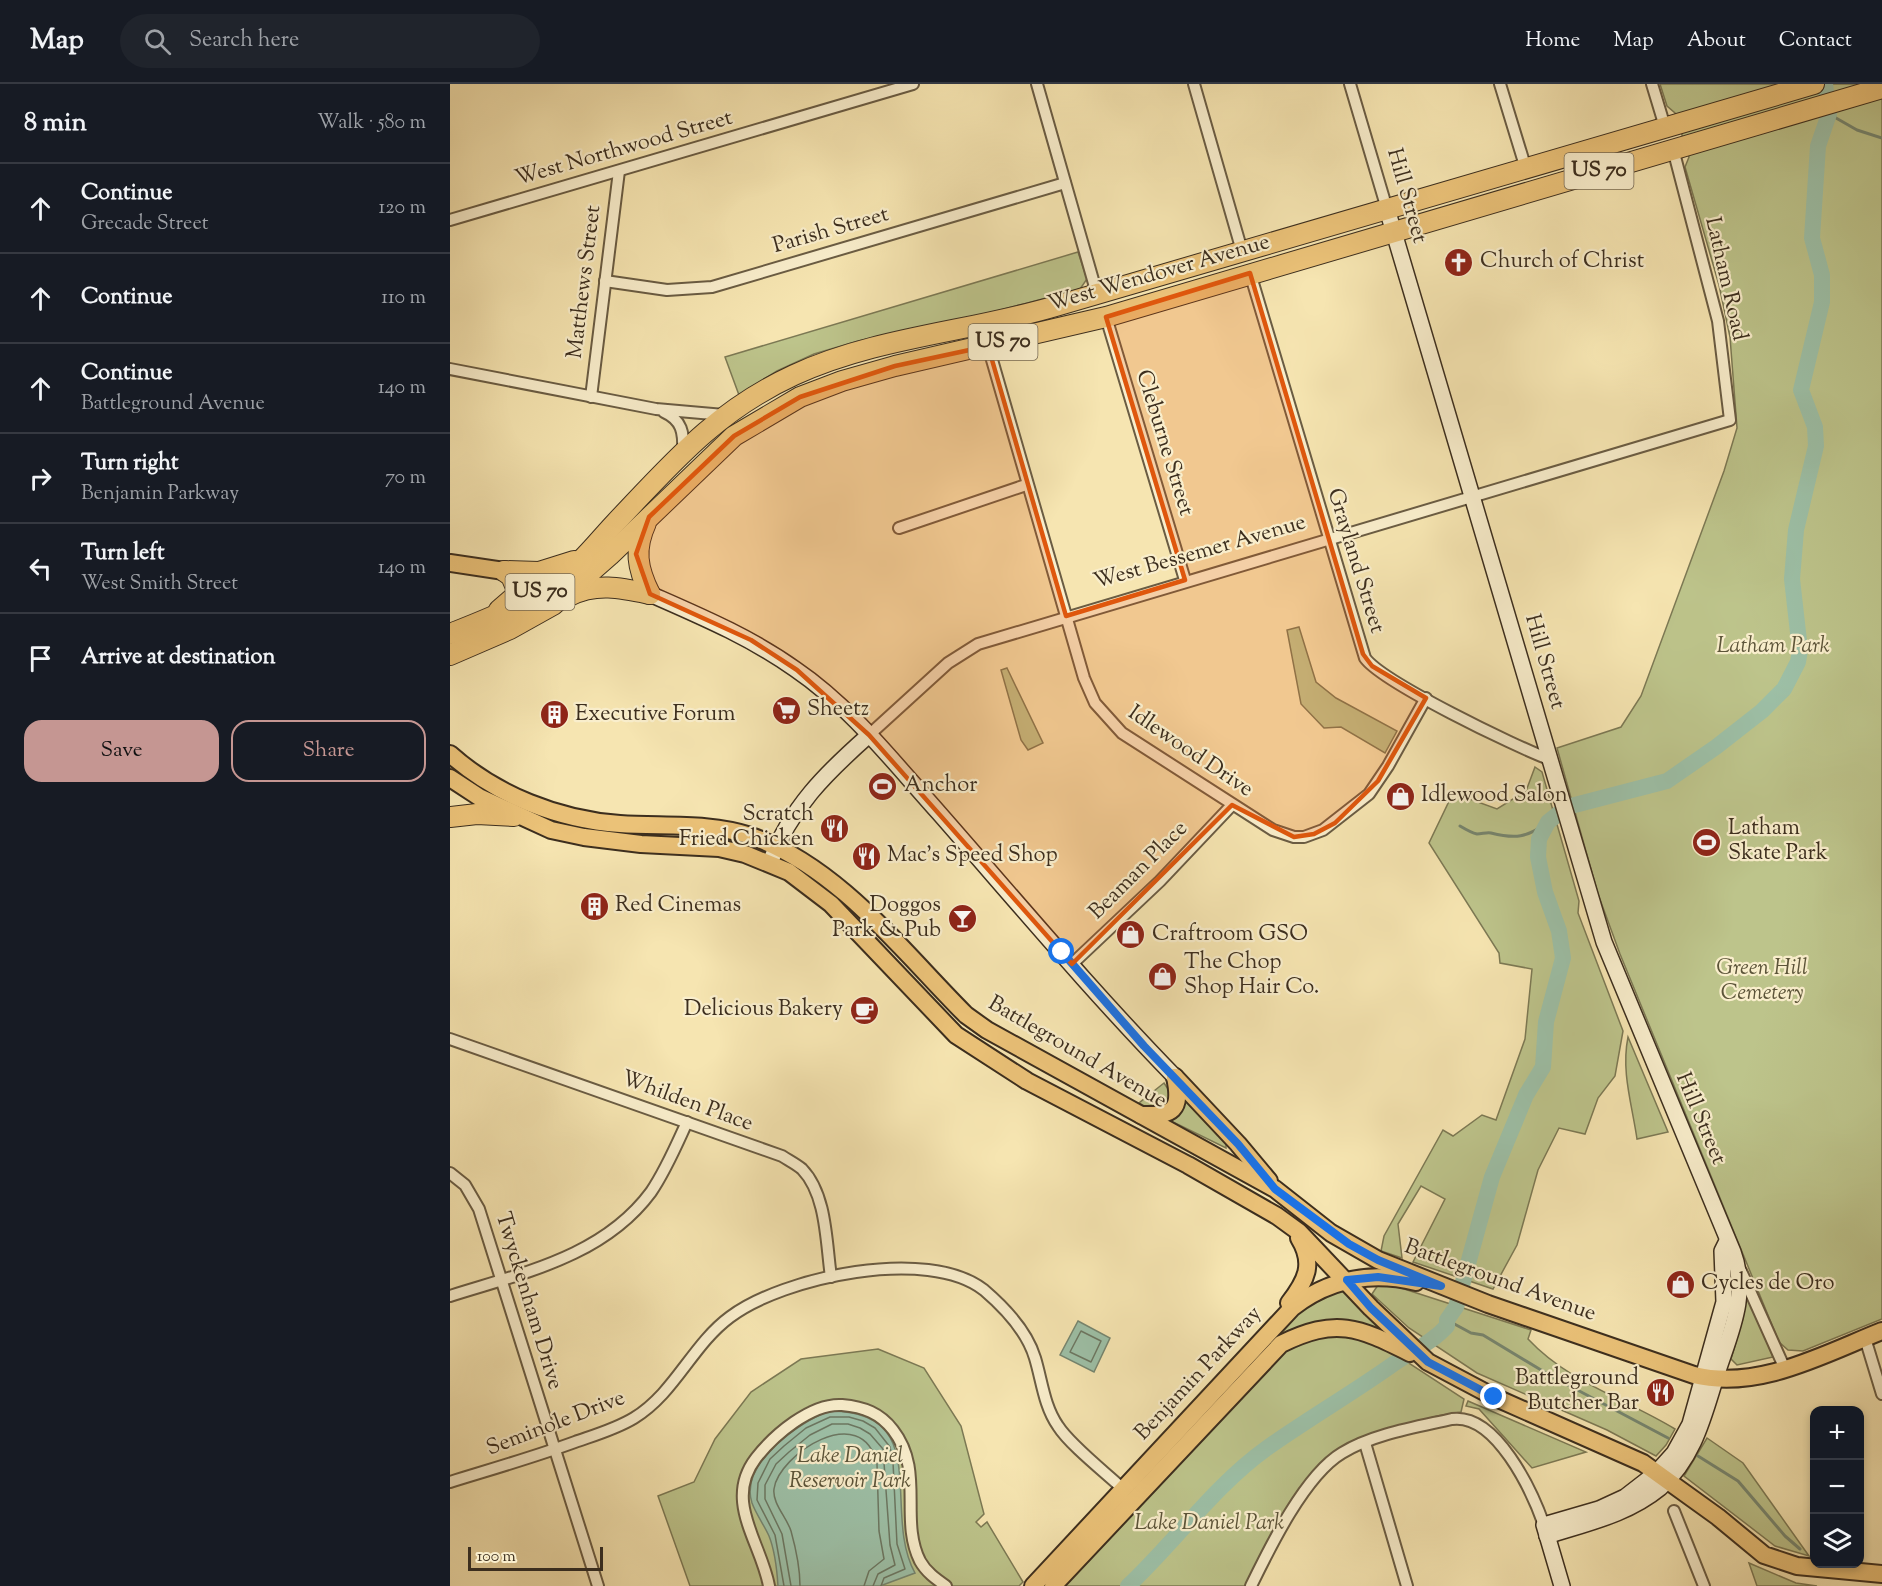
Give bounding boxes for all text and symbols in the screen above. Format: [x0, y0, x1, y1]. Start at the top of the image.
search box [120, 14, 540, 68]
text: Map [30, 21, 84, 61]
icon: search [141, 25, 174, 58]
text: Search here [189, 25, 299, 57]
text: Home [1525, 26, 1580, 56]
text: Map [1613, 26, 1654, 56]
text: About [1687, 26, 1746, 56]
text: Contact [1779, 26, 1852, 56]
street label: West Northwood Street [511, 102, 737, 195]
text: 8 min [24, 105, 87, 142]
text: Walk · 580 m [317, 109, 426, 138]
street label: Hill Street [1377, 145, 1435, 248]
road number: US 70 [1564, 153, 1634, 189]
text: Continue [81, 178, 172, 210]
icon: ahead [24, 192, 57, 225]
text: 120 m [378, 194, 426, 223]
street label: Parish Street [769, 199, 893, 263]
street label: Matthews Street [560, 203, 610, 361]
text: Grecade Street [81, 210, 208, 239]
street label: Latham Road [1695, 214, 1755, 344]
street label: West Wendover Avenue [1044, 227, 1274, 321]
church icon: Church of Christ [1443, 246, 1475, 278]
place label: Church of Christ [1480, 246, 1645, 278]
icon: ahead [24, 282, 57, 315]
text: Continue [81, 282, 172, 314]
text: 110 m [381, 284, 426, 313]
road number: US 70 [968, 324, 1038, 360]
text: Continue [81, 358, 172, 390]
street label: Cleburne Street [1127, 366, 1202, 520]
icon: ahead [24, 372, 57, 405]
text: 140 m [378, 374, 426, 403]
text: Battleground Avenue [81, 390, 265, 419]
text: Turn right [81, 448, 178, 480]
icon: right [24, 462, 57, 495]
text: 70 m [385, 464, 426, 493]
text: Benjamin Parkway [81, 480, 239, 509]
street label: Grayland Street [1318, 485, 1392, 638]
street label: West Bessemer Avenue [1090, 507, 1310, 599]
text: Turn left [81, 538, 164, 570]
icon: left [24, 552, 57, 585]
text: 140 m [378, 554, 426, 583]
text: West Smith Street [81, 570, 238, 599]
road number: US 70 [506, 574, 574, 610]
street label: Hill Street [1515, 611, 1573, 714]
park label: Latham Park [1716, 631, 1830, 663]
icon: arrive [24, 642, 57, 675]
text: Arrive at destination [81, 642, 276, 674]
supermarket icon: Sheetz [770, 694, 802, 726]
place label: Sheetz [807, 694, 869, 726]
street label: Idlewood Drive [1121, 698, 1259, 806]
building icon: Executive Forum [538, 699, 570, 731]
place label: Executive Forum [575, 699, 736, 731]
button: Save [24, 720, 219, 782]
button: Share [231, 720, 426, 782]
sports icon: Anchor [867, 770, 899, 802]
place label: Anchor [904, 770, 977, 802]
shop icon: Idlewood Salon [1384, 780, 1416, 812]
place label: Idlewood Salon [1421, 780, 1568, 812]
place label: Scratch Fried Chicken [679, 799, 814, 856]
restaurant icon: Scratch Fried Chicken [819, 812, 851, 844]
place label: Latham Skate Park [1728, 813, 1828, 870]
street label: Beaman Place [1082, 814, 1196, 928]
sports icon: Latham Skate Park [1691, 826, 1723, 858]
restaurant icon: Mac's Speed Shop [850, 840, 882, 872]
place label: Mac's Speed Shop [887, 840, 1058, 872]
building icon: Red Cinemas [578, 890, 610, 922]
place label: Red Cinemas [615, 890, 741, 922]
place label: Doggos Park & Pub [832, 890, 941, 947]
bar icon: Doggos Park & Pub [946, 903, 978, 935]
shop icon: Craftroom GSO [1115, 919, 1147, 951]
place label: Craftroom GSO [1152, 919, 1308, 951]
route start [1048, 938, 1074, 964]
place label: The Chop Shop Hair Co. [1184, 947, 1319, 1004]
park label: Green Hill Cemetery [1716, 953, 1808, 1010]
shop icon: The Chop Shop Hair Co. [1147, 960, 1179, 992]
street label: Battleground Avenue [981, 989, 1173, 1117]
place label: Delicious Bakery [684, 994, 843, 1026]
cafe icon: Delicious Bakery [848, 994, 880, 1026]
street label: Whilden Place [617, 1063, 757, 1141]
street label: Hill Street [1666, 1068, 1734, 1171]
street label: Twyckenham Drive [486, 1208, 570, 1394]
street label: Battleground Avenue [1400, 1231, 1600, 1331]
shop icon: Cycles de Oro [1664, 1268, 1696, 1300]
place label: Cycles de Oro [1701, 1268, 1835, 1300]
street label: Benjamin Parkway [1128, 1299, 1270, 1449]
place label: Battleground Butcher Bar [1515, 1363, 1639, 1420]
restaurant icon: Battleground Butcher Bar [1644, 1376, 1676, 1408]
street label: Seminole Drive [482, 1383, 630, 1465]
route end [1480, 1383, 1506, 1409]
map controls [1810, 1406, 1864, 1568]
button: + [1810, 1406, 1864, 1460]
park label: Lake Daniel Reservoir Park [789, 1441, 911, 1498]
button: − [1810, 1460, 1864, 1514]
park label: Lake Daniel Park [1134, 1508, 1284, 1540]
button: layers [1810, 1514, 1864, 1568]
scale bar [468, 1544, 603, 1572]
text: 100 m [477, 1546, 516, 1569]

